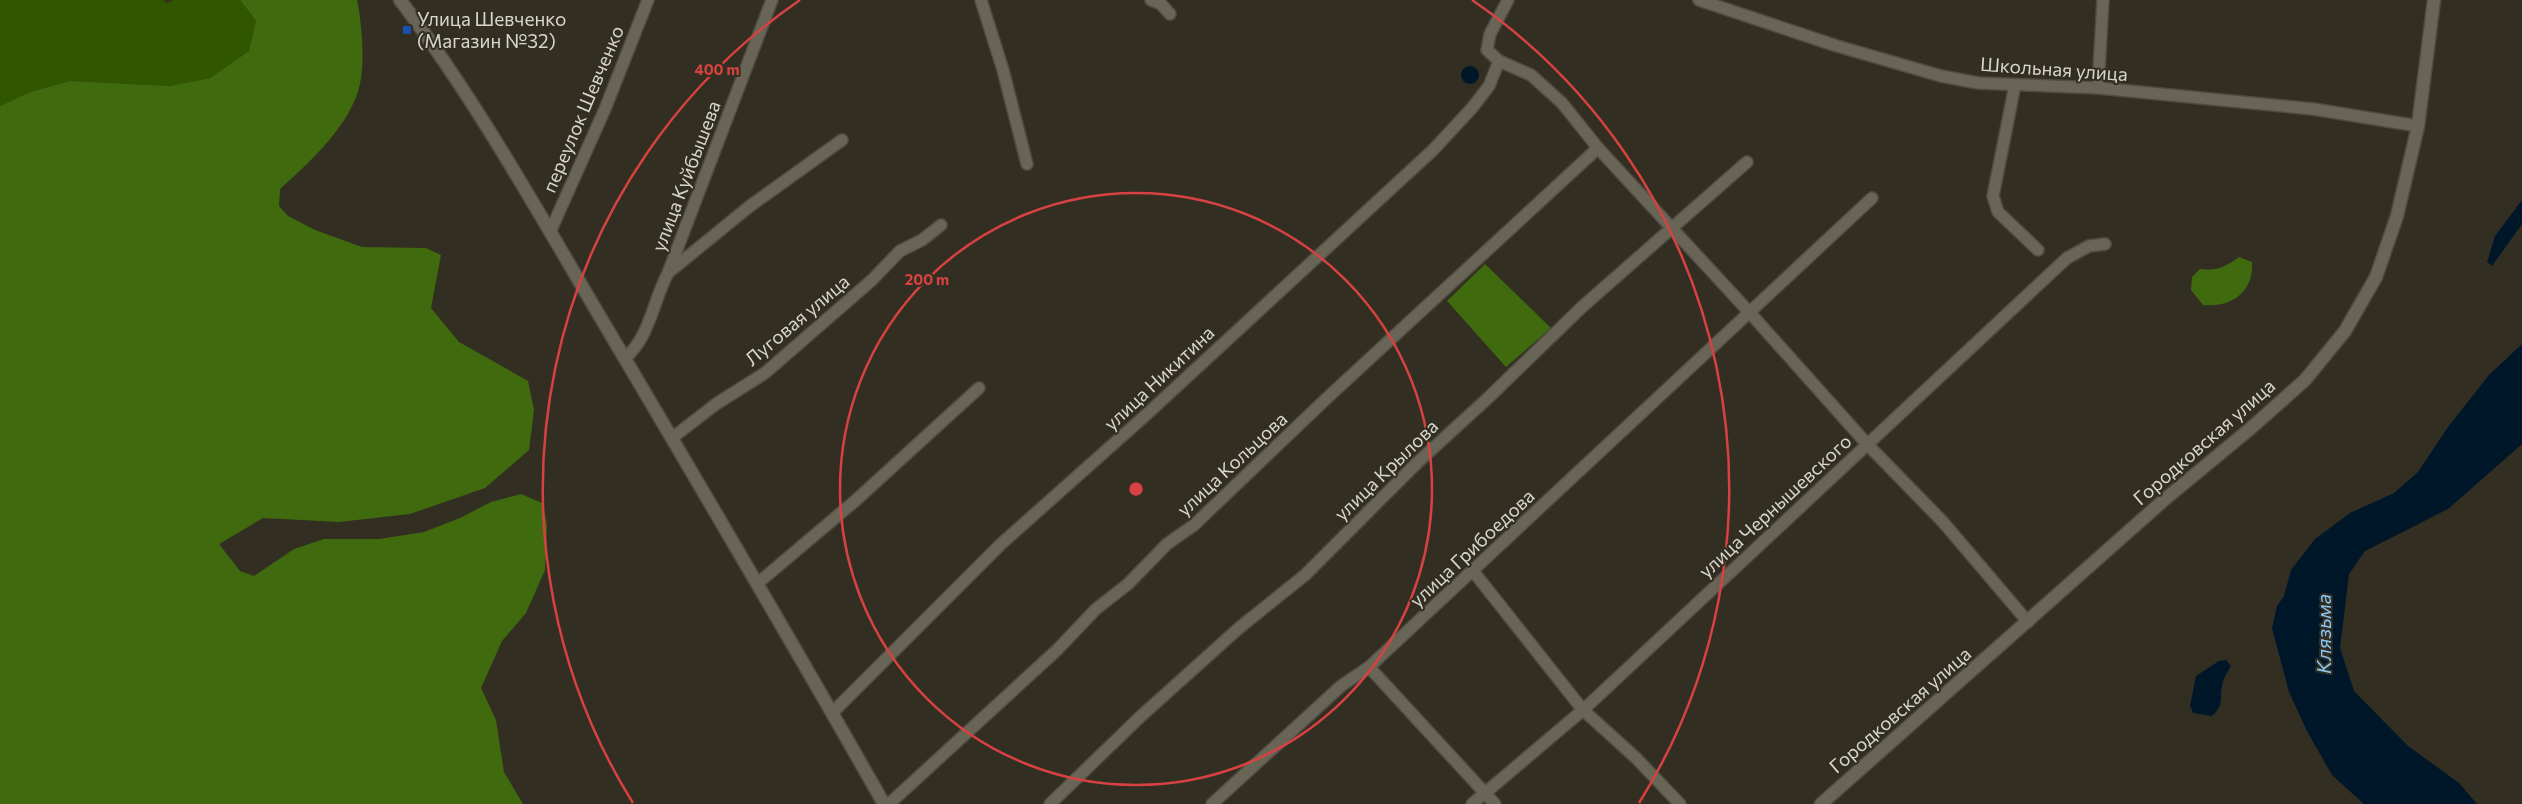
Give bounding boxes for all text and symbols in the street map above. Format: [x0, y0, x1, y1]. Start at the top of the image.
place label: Улица Шевченко (Магазин №32) [417, 7, 566, 52]
street label: переулок Шевченко [537, 22, 628, 196]
marker: Улица Шевченко (Магазин №32) [401, 24, 413, 36]
street label: Школьная улица [1980, 52, 2129, 85]
text: 400 m [694, 60, 740, 78]
street label: улица Куйбышева [646, 97, 725, 254]
street label: Луговая улица [740, 269, 854, 370]
text: 200 m [905, 270, 949, 288]
street label: улица Никитина [1099, 321, 1219, 435]
street label: Городковская улица [2128, 374, 2279, 509]
street label: улица Кольцова [1172, 407, 1291, 520]
street label: улица Крылова [1329, 414, 1442, 525]
street label: улица Чернышевского [1694, 429, 1856, 582]
centre of rings [1127, 480, 1145, 498]
street label: улица Грибоедова [1405, 484, 1539, 611]
water label: Клязьма [2311, 594, 2335, 674]
street label: Городковская улица [1824, 642, 1975, 777]

